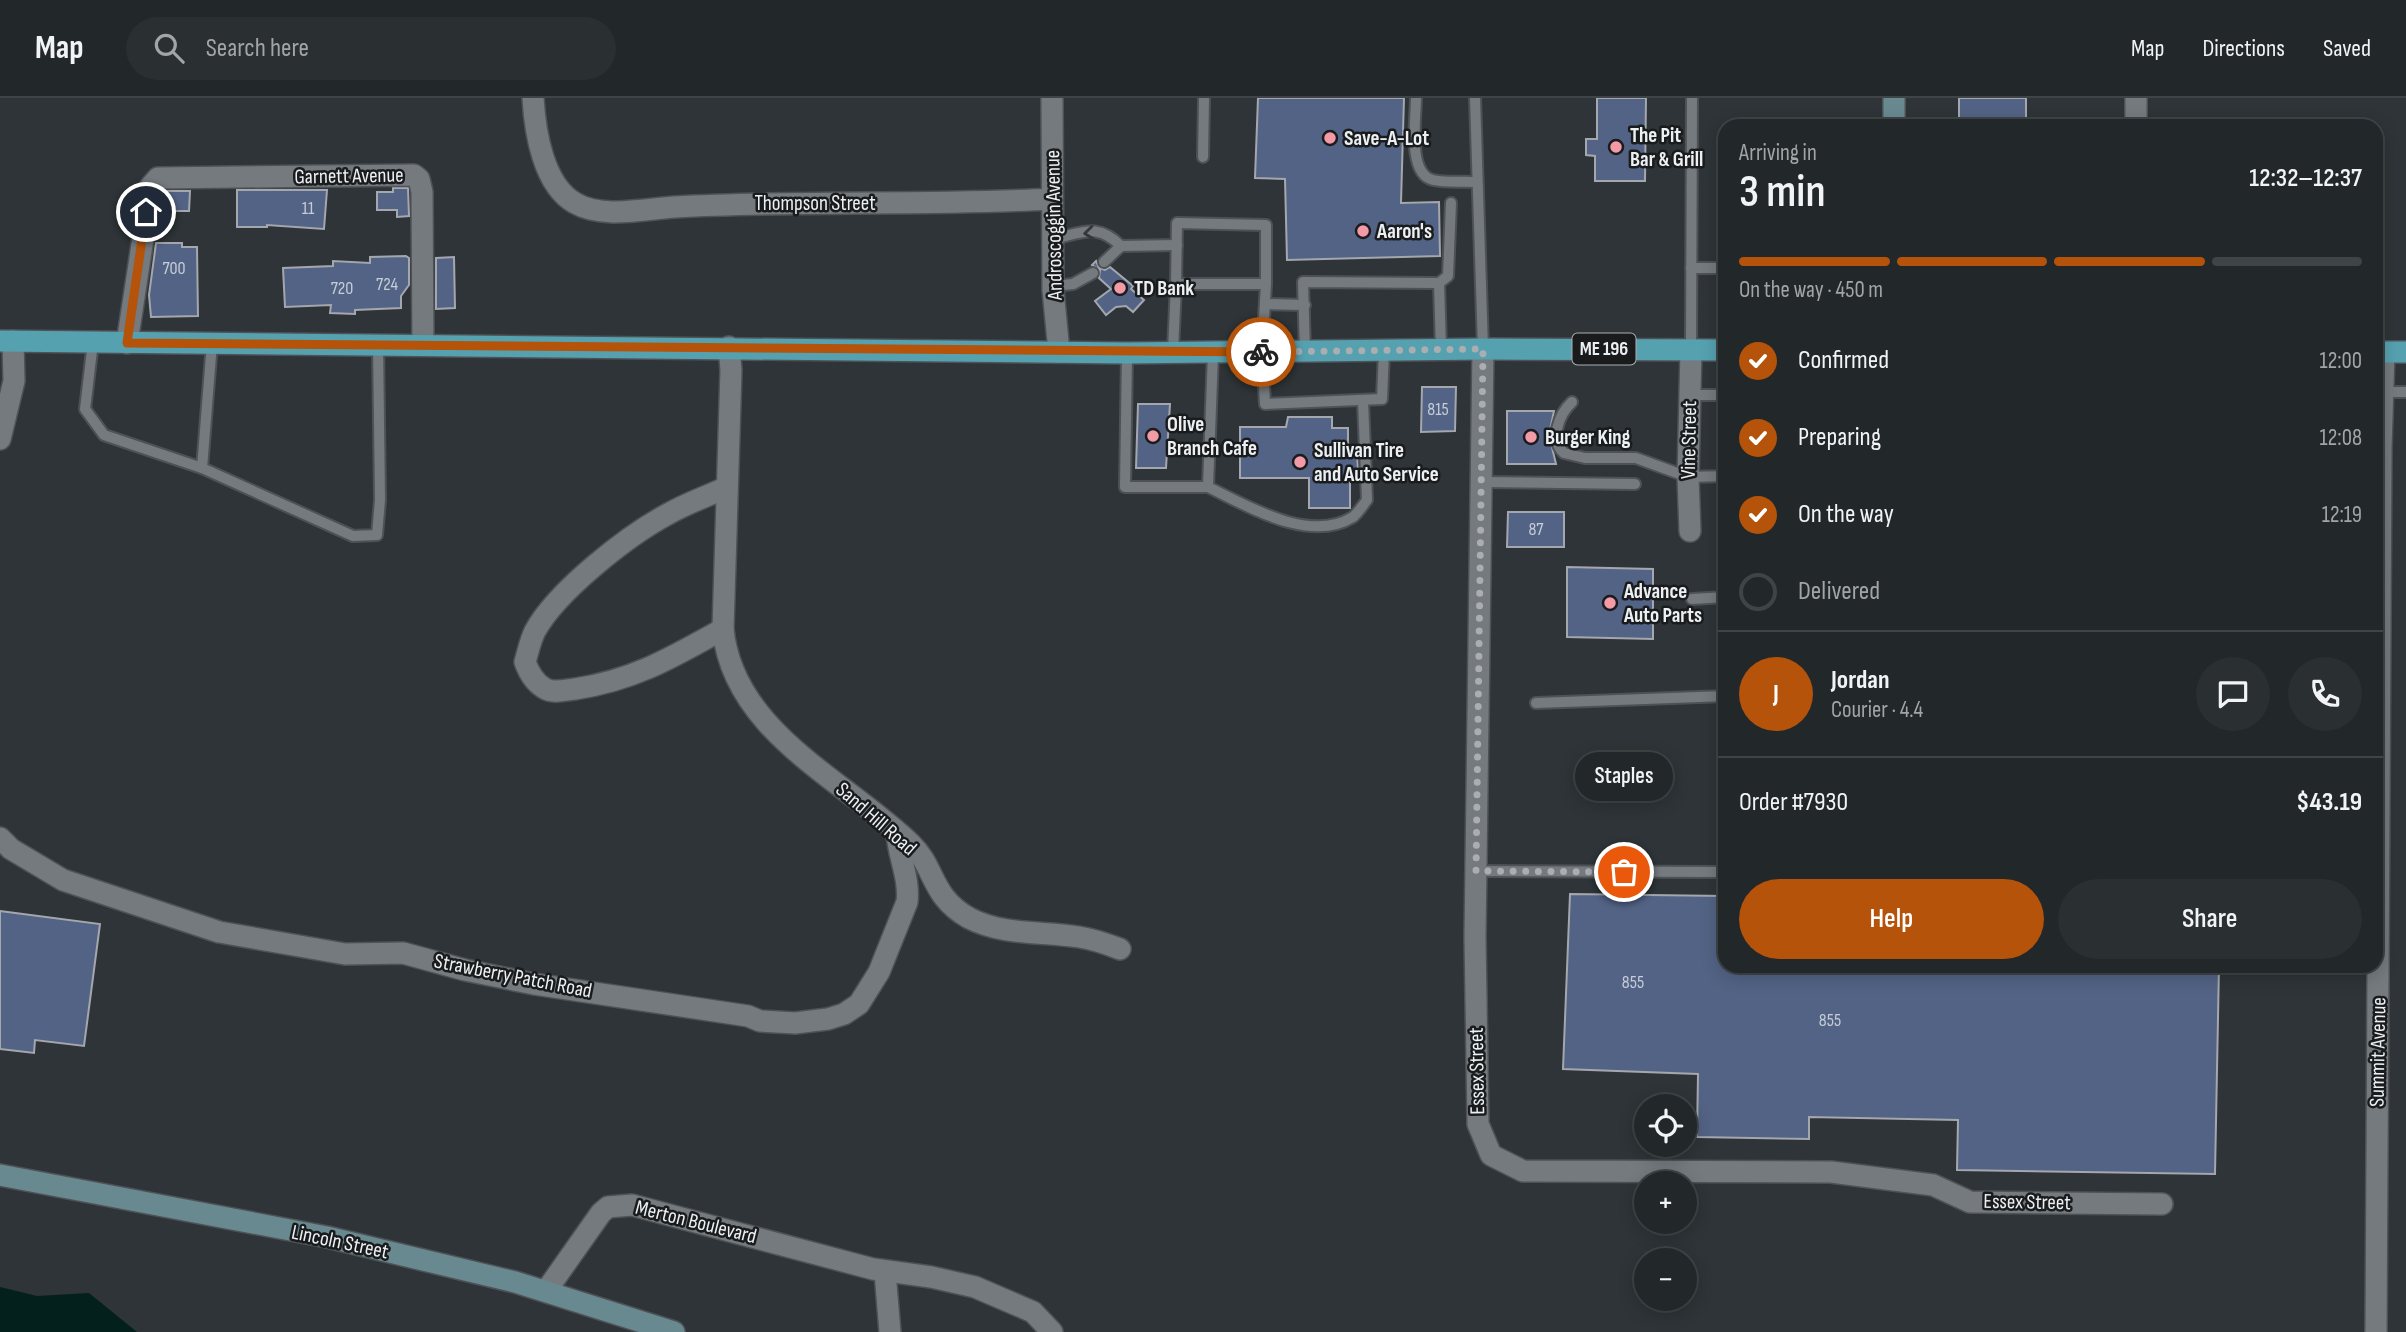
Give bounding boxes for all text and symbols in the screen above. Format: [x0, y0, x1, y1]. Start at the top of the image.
search box [126, 17, 616, 80]
text: Map [35, 28, 84, 68]
icon: search [150, 29, 188, 67]
text: Search here [206, 33, 309, 64]
text: Map [2131, 34, 2164, 63]
text: Directions [2202, 34, 2285, 63]
text: Saved [2323, 34, 2371, 63]
place label: The Pit Bar & Grill [1630, 123, 1703, 172]
place label: Save-A-Lot [1344, 126, 1429, 151]
marker: Save-A-Lot [1322, 130, 1338, 146]
marker: The Pit Bar & Grill [1608, 139, 1624, 155]
text: Arriving in [1739, 139, 1817, 167]
street label: Androscoggin Avenue [1040, 150, 1068, 301]
street label: Garnett Avenue [294, 163, 404, 189]
text: 12:32–12:37 [2249, 163, 2362, 194]
text: 3 min [1739, 165, 1826, 220]
pin [116, 182, 176, 242]
street label: Thompson Street [754, 191, 876, 216]
icon: home [127, 193, 165, 231]
house number: 11 [302, 198, 315, 219]
place label: Aaron's [1376, 219, 1432, 244]
marker: Aaron's [1355, 223, 1371, 239]
one-way arrow [1083, 225, 1094, 240]
house number: 700 [162, 258, 186, 279]
house number: 724 [376, 274, 398, 295]
place label: TD Bank [1134, 276, 1194, 301]
text: On the way · 450 m [1739, 276, 1883, 304]
house number: 720 [331, 278, 353, 299]
marker: TD Bank [1112, 280, 1128, 296]
courier [1226, 317, 1296, 387]
icon: bike [1242, 333, 1280, 371]
road number: ME 196 [1572, 333, 1636, 364]
icon: check [1739, 342, 1777, 380]
text: Confirmed [1798, 345, 1889, 376]
text: 12:00 [2319, 347, 2362, 375]
house number: 815 [1427, 399, 1449, 420]
street label: Vine Street [1676, 401, 1702, 479]
place label: Olive Branch Cafe [1167, 412, 1257, 461]
icon: check [1739, 419, 1777, 457]
text: Preparing [1798, 422, 1881, 453]
text: 12:08 [2320, 424, 2362, 452]
place label: Burger King [1545, 425, 1631, 450]
marker: Olive Branch Cafe [1145, 428, 1161, 444]
marker: Burger King [1523, 429, 1539, 445]
place label: Sullivan Tire and Auto Service [1314, 438, 1439, 487]
marker: Sullivan Tire and Auto Service [1292, 454, 1308, 470]
icon: check [1739, 496, 1777, 534]
text: On the way [1798, 499, 1894, 530]
text: 12:19 [2322, 501, 2362, 529]
house number: 87 [1528, 519, 1544, 540]
text: Delivered [1798, 576, 1880, 607]
place label: Advance Auto Parts [1623, 579, 1702, 628]
marker: Advance Auto Parts [1602, 595, 1618, 611]
button: chat [2196, 657, 2270, 731]
button: phone [2288, 657, 2362, 731]
text: Jordan [1831, 665, 1889, 696]
text: J [1773, 679, 1779, 710]
text: Courier · 4.4 [1831, 696, 1923, 724]
callout: Staples [1575, 753, 1673, 802]
text: Staples [1594, 762, 1654, 790]
street label: Sand Hill Road [830, 777, 922, 861]
text: Order #7930 [1739, 787, 1848, 818]
text: $43.19 [2296, 787, 2362, 818]
pin [1594, 842, 1654, 902]
icon: bag [1605, 853, 1643, 891]
button: Help [1739, 879, 2044, 959]
button: Share [2058, 879, 2362, 959]
street label: Strawberry Patch Road [432, 948, 594, 1004]
house number: 855 [1622, 972, 1644, 993]
street label: Summit Avenue [2365, 997, 2391, 1107]
house number: 855 [1819, 1010, 1841, 1031]
street label: Essex Street [1464, 1027, 1490, 1115]
map controls [1634, 1094, 1697, 1311]
button: locate [1634, 1094, 1697, 1157]
button: + [1634, 1171, 1697, 1234]
street label: Essex Street [1983, 1189, 2071, 1215]
street label: Merton Boulevard [633, 1195, 759, 1249]
street label: Lincoln Street [289, 1220, 391, 1264]
button: − [1634, 1248, 1697, 1311]

